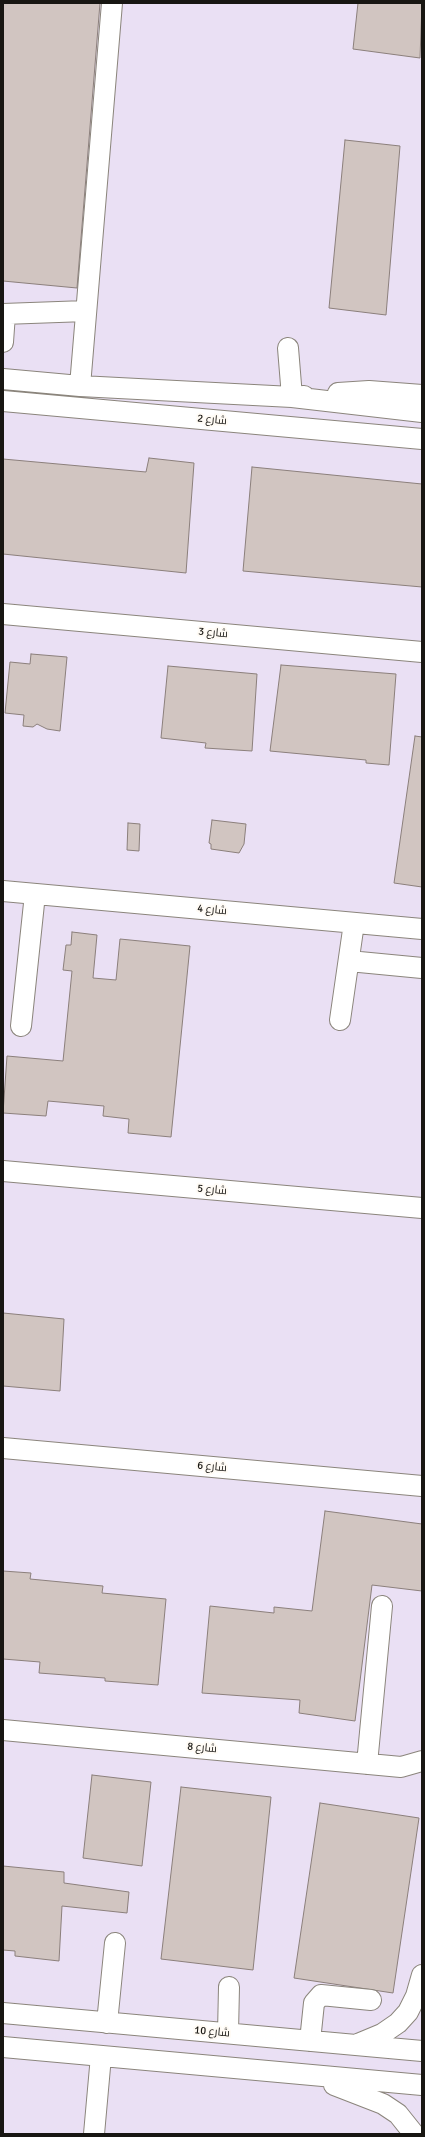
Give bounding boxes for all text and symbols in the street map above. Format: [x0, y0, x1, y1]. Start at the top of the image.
street label: شارع 2 [197, 412, 227, 428]
street label: شارع 3 [198, 625, 228, 641]
street label: شارع 4 [197, 902, 227, 918]
street label: شارع 5 [197, 1182, 227, 1198]
street label: شارع 6 [197, 1459, 227, 1475]
street label: شارع 8 [187, 1740, 217, 1756]
street label: شارع 10 [194, 2024, 230, 2040]

